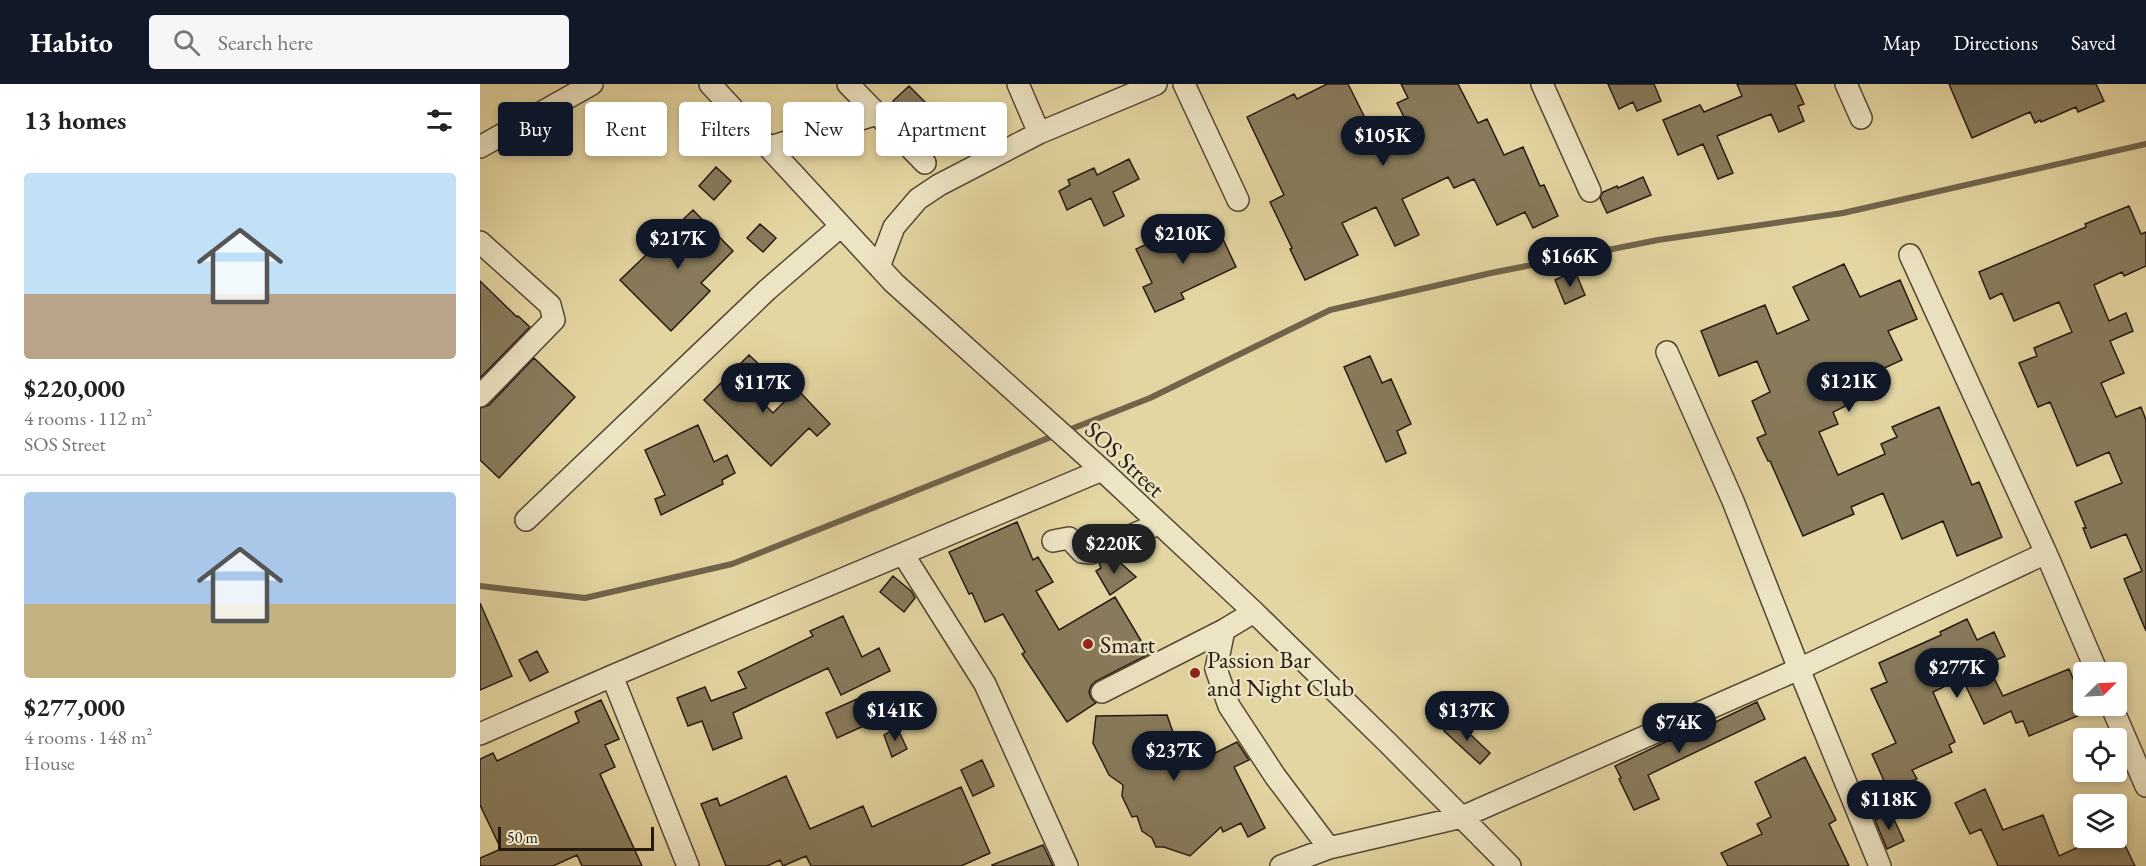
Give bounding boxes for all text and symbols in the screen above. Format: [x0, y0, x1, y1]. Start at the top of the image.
search box [149, 15, 569, 69]
text: Habito [30, 24, 113, 60]
icon: search [170, 26, 203, 59]
text: Search here [218, 28, 313, 57]
text: Map [1883, 29, 1920, 56]
text: Directions [1953, 29, 2038, 56]
text: Saved [2071, 29, 2116, 56]
chip: Buy [498, 102, 573, 156]
chip: Rent [585, 102, 667, 156]
chip: Filters [679, 102, 771, 156]
chip: New [783, 102, 864, 156]
chip: Apartment [876, 102, 1007, 156]
text: 13 homes [24, 103, 126, 137]
icon: filters [423, 104, 456, 137]
pin: $105K [1341, 116, 1425, 167]
text: $105K [1355, 122, 1411, 148]
icon: home [186, 212, 294, 320]
pin: $210K [1141, 214, 1225, 265]
pin: $217K [636, 219, 720, 270]
text: $210K [1155, 220, 1211, 246]
text: $217K [650, 225, 706, 251]
pin: $166K [1528, 237, 1612, 288]
text: $166K [1542, 243, 1598, 269]
pin: $121K [1807, 362, 1891, 413]
pin: $117K [721, 363, 805, 414]
text: $121K [1821, 368, 1877, 394]
text: $117K [735, 369, 791, 395]
text: $220,000 [24, 371, 125, 405]
text: 4 rooms · 112 m² [24, 405, 152, 431]
street label: SOS Street [1079, 414, 1172, 504]
text: SOS Street [24, 431, 106, 457]
pin: $220K [1072, 524, 1156, 575]
text: $220K [1086, 530, 1142, 556]
icon: home [186, 531, 294, 639]
place label: Smart [1100, 629, 1155, 660]
marker: Smart [1081, 637, 1095, 651]
place label: Passion Bar and Night Club [1207, 644, 1354, 703]
pin: $277K [1915, 648, 1999, 699]
text: $277K [1929, 654, 1985, 680]
north arrow [2073, 662, 2127, 716]
map controls [2073, 662, 2127, 848]
marker: Passion Bar and Night Club [1188, 666, 1202, 680]
text: $277,000 [24, 690, 125, 724]
pin: $141K [853, 691, 937, 742]
pin: $137K [1425, 691, 1509, 742]
text: $141K [867, 697, 923, 723]
text: $137K [1439, 697, 1495, 723]
pin: $74K [1643, 703, 1715, 754]
text: $74K [1656, 709, 1702, 735]
text: 4 rooms · 148 m² [24, 724, 152, 750]
button: locate [2073, 728, 2127, 782]
pin: $237K [1132, 731, 1216, 782]
text: $237K [1146, 737, 1202, 763]
text: House [24, 750, 75, 776]
pin: $118K [1847, 780, 1931, 831]
text: $118K [1861, 786, 1917, 812]
button: layers [2073, 794, 2127, 848]
scale bar [498, 824, 654, 852]
text: 50 m [507, 827, 538, 848]

